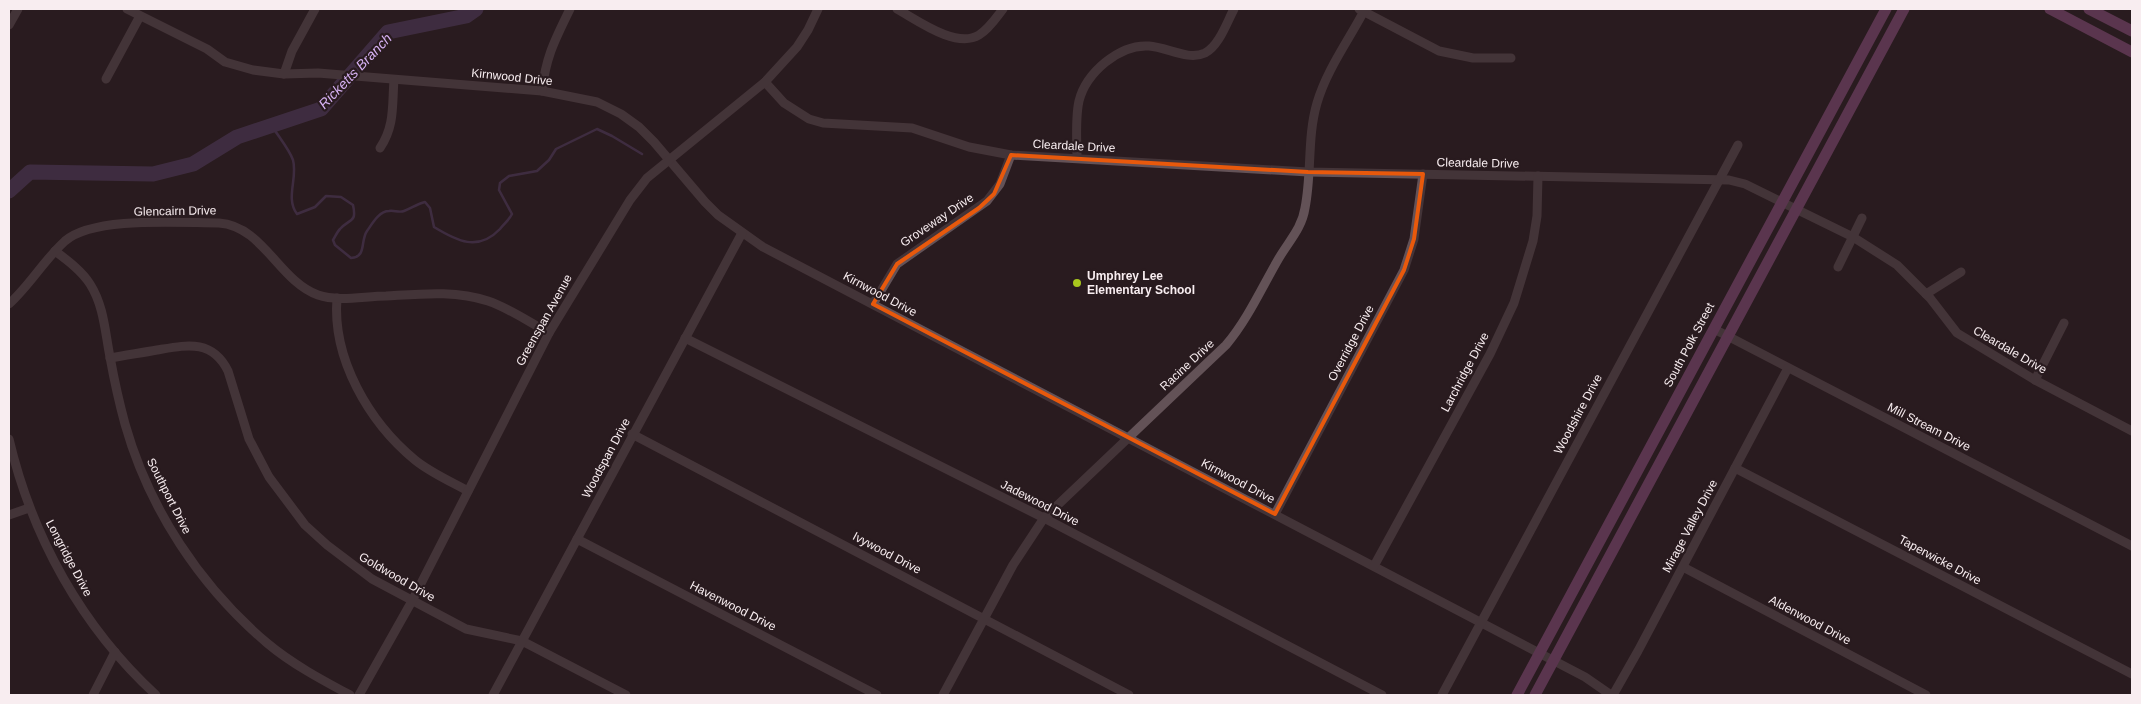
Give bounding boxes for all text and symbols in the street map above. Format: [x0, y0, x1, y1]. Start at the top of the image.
water label: Ricketts Branch [315, 30, 395, 112]
street label: Kirnwood Drive [471, 66, 554, 88]
street label: Cleardale Drive [1032, 137, 1116, 155]
street label: Cleardale Drive [1437, 155, 1520, 171]
street label: Groveway Drive [898, 190, 977, 250]
street label: Glencairn Drive [134, 203, 217, 219]
street label: Kirnwood Drive [841, 269, 919, 319]
place label: Umphrey Lee Elementary School [1087, 269, 1195, 297]
street label: Greenspan Avenue [513, 271, 575, 368]
marker: Umphrey Lee Elementary School [1071, 277, 1083, 289]
street label: South Polk Street [1661, 300, 1717, 390]
street label: Overridge Drive [1325, 302, 1377, 383]
street label: Cleardale Drive [1971, 323, 2050, 377]
street label: Larchridge Drive [1438, 330, 1492, 414]
street label: Racine Drive [1157, 336, 1217, 394]
street label: Woodshire Drive [1551, 371, 1605, 456]
street label: Mill Stream Drive [1885, 400, 1973, 454]
street label: Woodspan Drive [579, 415, 633, 500]
street label: Southport Drive [144, 456, 194, 537]
street label: Kirnwood Drive [1199, 456, 1277, 506]
street label: Jadewood Drive [998, 477, 1082, 529]
street label: Mirage Valley Drive [1660, 477, 1721, 575]
street label: Longridge Drive [43, 517, 95, 599]
street label: Ivywood Drive [850, 529, 924, 577]
street label: Taperwicke Drive [1896, 532, 1984, 588]
street label: Goldwood Drive [357, 550, 438, 605]
street label: Havenwood Drive [688, 578, 779, 634]
street label: Aldenwood Drive [1767, 593, 1854, 648]

